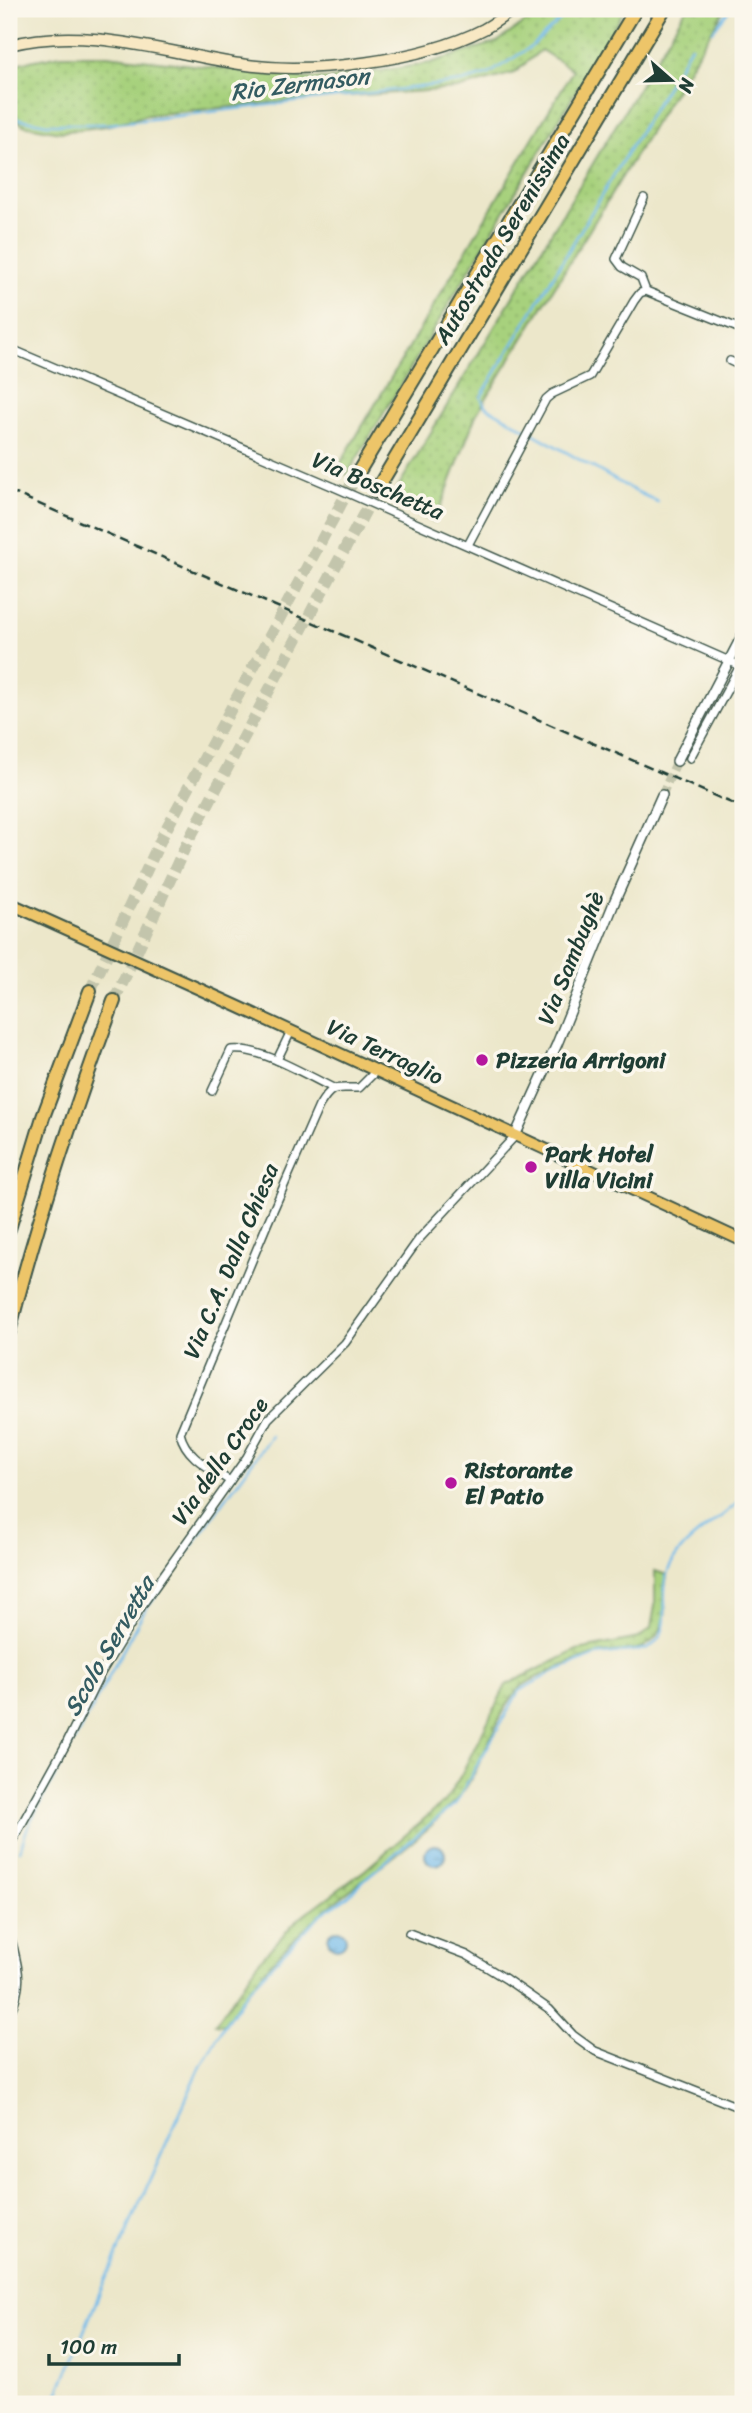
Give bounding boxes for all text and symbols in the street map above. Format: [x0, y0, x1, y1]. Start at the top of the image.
north arrow [636, 46, 706, 116]
water label: Rio Zermason [228, 54, 375, 113]
text: N [668, 73, 705, 98]
street label: Autostrada Serenissima [422, 125, 582, 354]
street label: Via Boschetta [305, 440, 451, 532]
street label: Via Sambughè [526, 885, 617, 1031]
street label: Via Terraglio [320, 1007, 450, 1097]
place label: Pizzeria Arrigoni [496, 1040, 667, 1081]
marker: Pizzeria Arrigoni [474, 1052, 490, 1068]
place label: Park Hotel Villa Vicini [545, 1134, 654, 1201]
street label: Via C.A. Dalla Chiesa [171, 1156, 291, 1365]
marker: Park Hotel Villa Vicini [523, 1159, 539, 1175]
street label: Via della Croce [160, 1388, 280, 1534]
place label: Ristorante El Patio [464, 1450, 573, 1517]
marker: Ristorante El Patio [443, 1475, 459, 1491]
water label: Scolo Servetta [52, 1565, 168, 1724]
scale bar [49, 2322, 178, 2366]
text: 100 m [60, 2328, 117, 2366]

